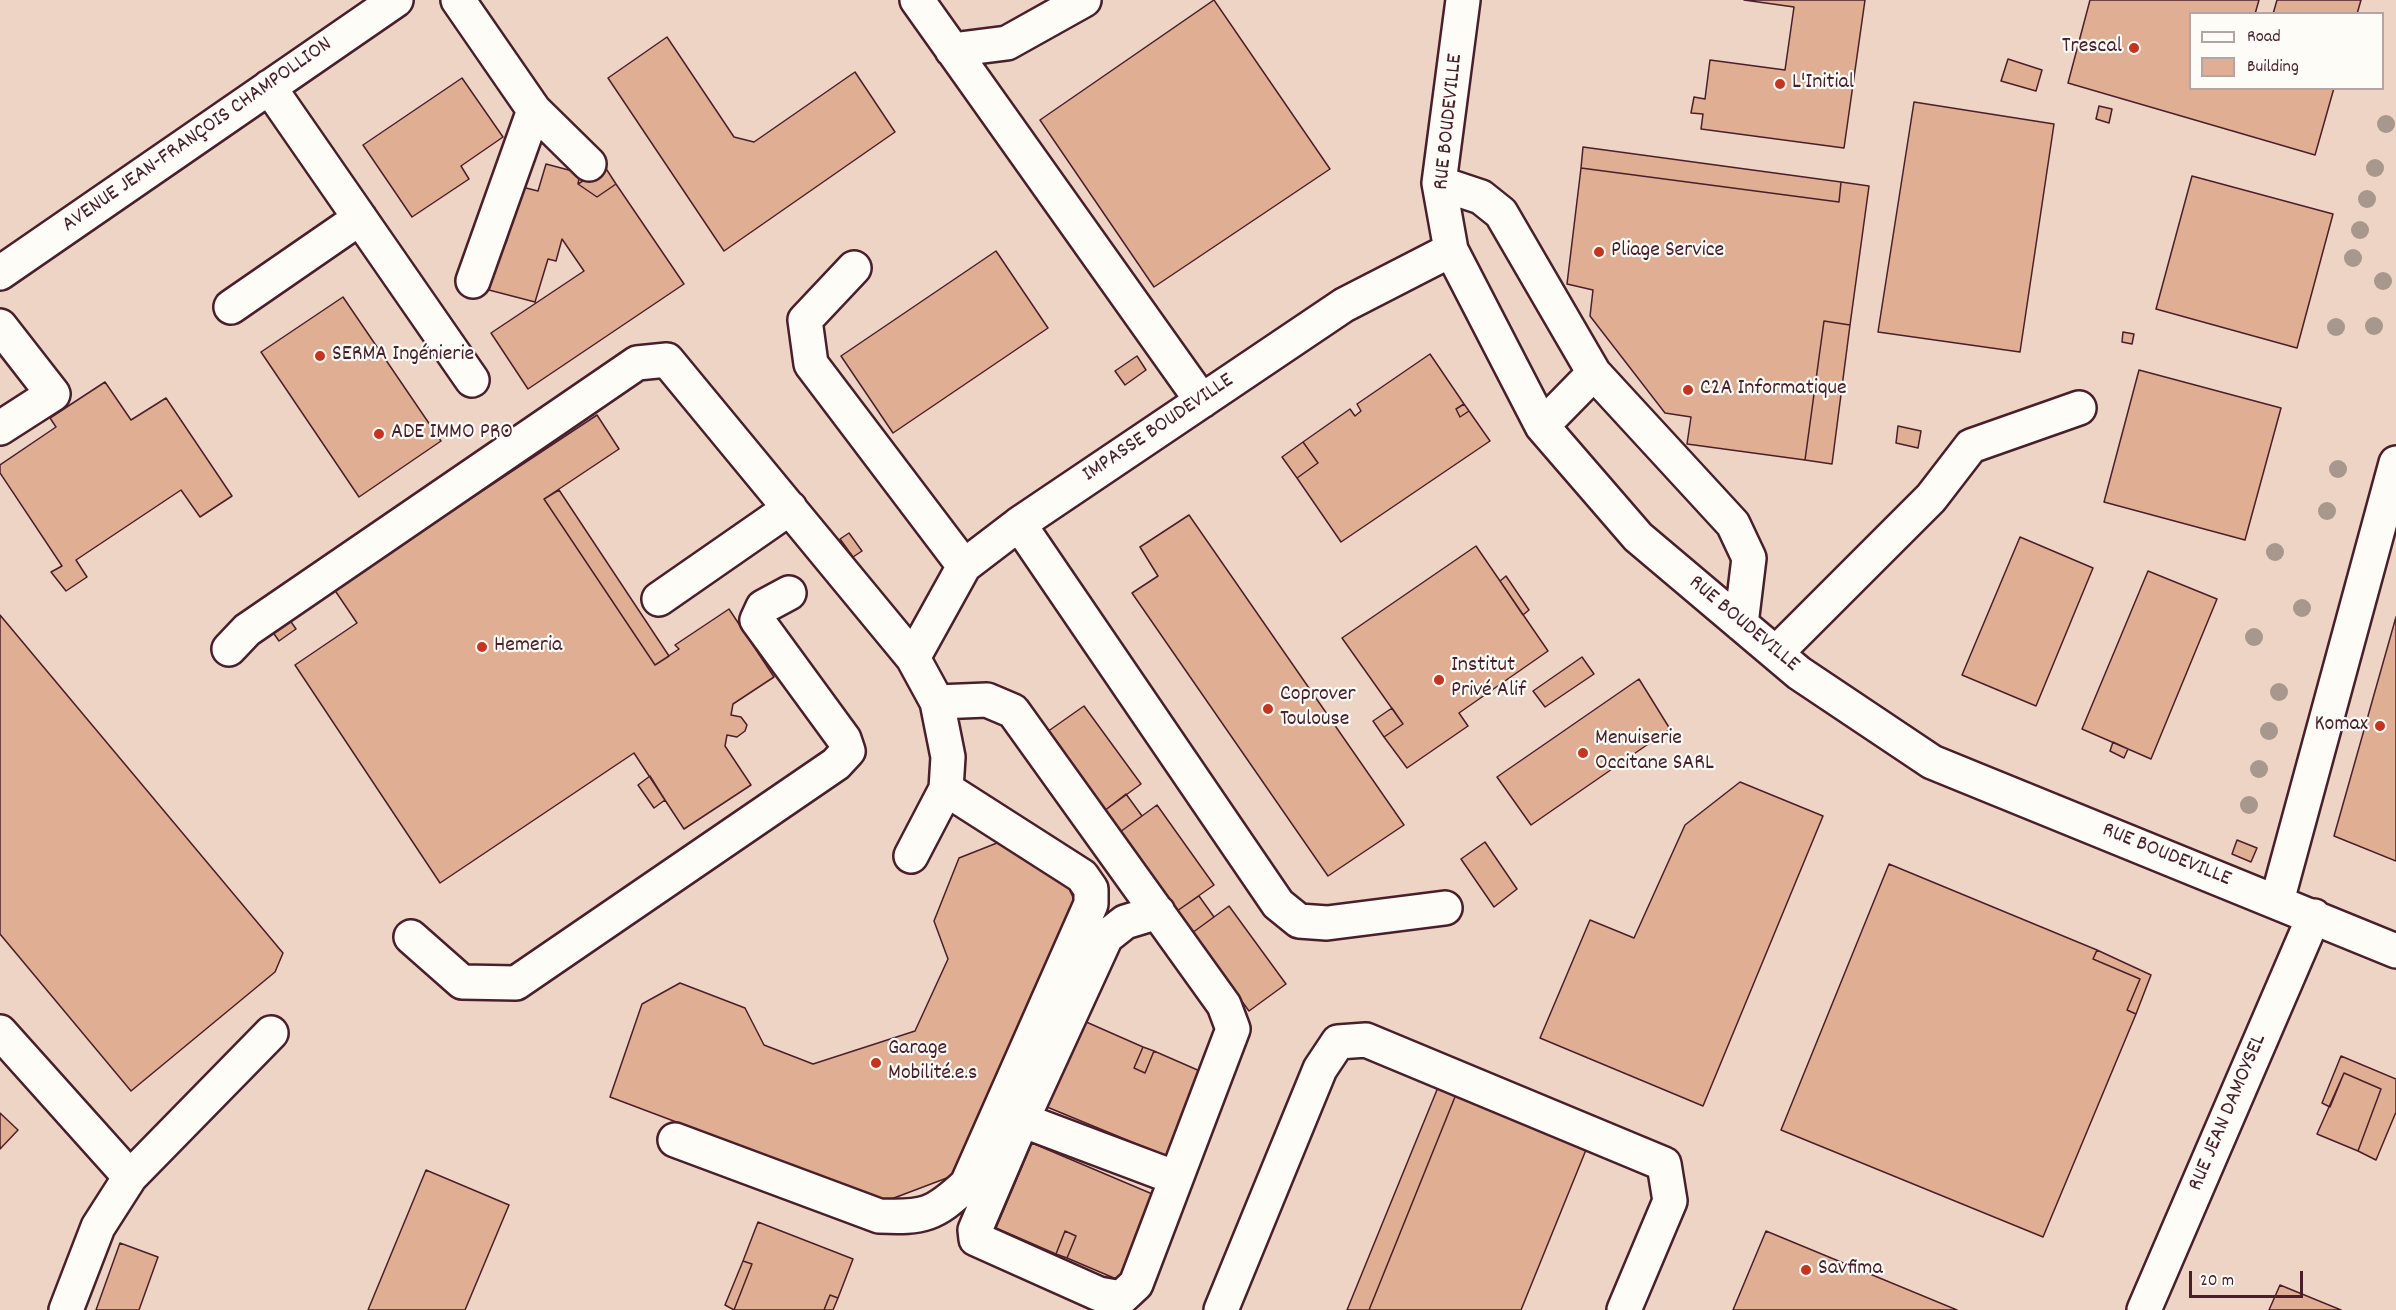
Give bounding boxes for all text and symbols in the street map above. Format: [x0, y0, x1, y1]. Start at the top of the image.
legend [2189, 12, 2384, 90]
text: Road [2247, 25, 2281, 50]
street label: AVENUE JEAN-FRANÇOIS CHAMPOLLION [58, 32, 338, 240]
place label: Trescal [2062, 35, 2122, 61]
marker: Trescal [2127, 41, 2141, 55]
street label: RUE BOUDEVILLE [1430, 53, 1470, 191]
text: Building [2247, 55, 2299, 80]
place label: L'Initial [1792, 71, 1854, 97]
marker: L'Initial [1773, 77, 1787, 91]
place label: Pliage Service [1611, 239, 1724, 265]
marker: Pliage Service [1592, 245, 1606, 259]
place label: SERMA Ingénierie [332, 343, 474, 369]
marker: SERMA Ingénierie [313, 349, 327, 363]
street label: IMPASSE BOUDEVILLE [1078, 369, 1240, 489]
place label: C2A Informatique [1700, 377, 1847, 403]
marker: C2A Informatique [1681, 383, 1695, 397]
place label: ADE IMMO PRO [391, 421, 513, 447]
marker: ADE IMMO PRO [372, 427, 386, 441]
street label: RUE BOUDEVILLE [1682, 571, 1804, 679]
place label: Hemeria [494, 634, 562, 660]
marker: Hemeria [475, 640, 489, 654]
place label: Institut Privé Alif [1451, 654, 1526, 706]
marker: Institut Privé Alif [1432, 673, 1446, 687]
place label: Coprover Toulouse [1280, 683, 1356, 734]
marker: Coprover Toulouse [1261, 702, 1275, 716]
place label: Komax [2314, 713, 2368, 739]
marker: Komax [2373, 719, 2387, 733]
place label: Menuiserie Occitane SARL [1595, 727, 1714, 778]
marker: Menuiserie Occitane SARL [1576, 746, 1590, 760]
street label: RUE BOUDEVILLE [2098, 818, 2234, 894]
street label: RUE JEAN DAMOYSEL [2184, 1031, 2274, 1195]
place label: Garage Mobilité.e.s [888, 1037, 977, 1088]
marker: Garage Mobilité.e.s [869, 1056, 883, 1070]
place label: Savfima [1818, 1257, 1883, 1283]
scale bar [2192, 1259, 2306, 1297]
marker: Savfima [1799, 1263, 1813, 1277]
text: 20 m [2200, 1269, 2234, 1294]

